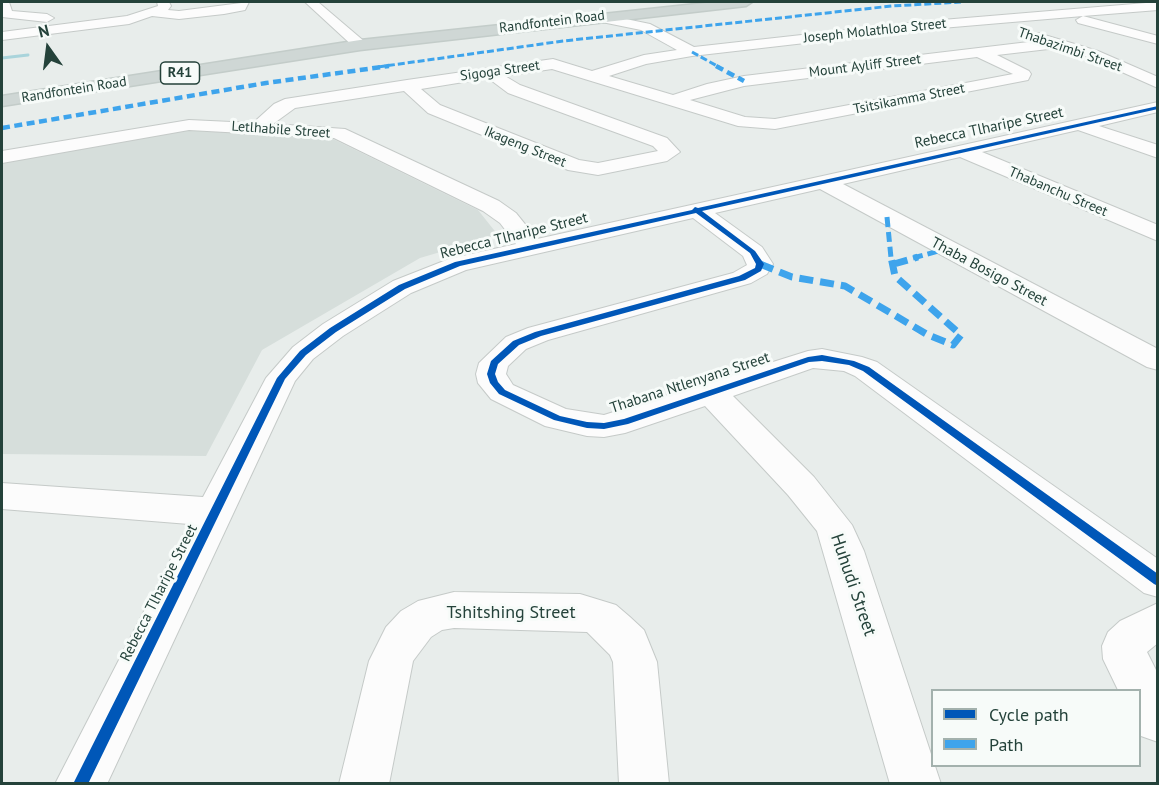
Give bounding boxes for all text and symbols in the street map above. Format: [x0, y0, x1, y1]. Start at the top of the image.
street label: Randfontein Road [498, 7, 606, 37]
street label: Joseph Molathloa Street [803, 15, 947, 47]
north arrow [18, 18, 78, 78]
text: N [36, 20, 51, 42]
street label: Thabazimbi Street [1016, 24, 1124, 76]
street label: Mount Ayliff Street [808, 51, 922, 81]
street label: Sigoga Street [459, 57, 541, 85]
road number: R41 [160, 62, 200, 84]
street label: Randfontein Road [20, 73, 128, 107]
street label: Tsitsikamma Street [852, 80, 966, 118]
street label: Rebecca Tlharipe Street [913, 103, 1065, 153]
street label: Letlhabile Street [231, 118, 331, 142]
street label: Ikageng Street [482, 123, 568, 171]
street label: Thabanchu Street [1006, 164, 1110, 220]
street label: Rebecca Tlharipe Street [438, 209, 590, 263]
street label: Thaba Bosigo Street [928, 234, 1050, 310]
street label: Thabana Ntlenyana Street [608, 349, 772, 417]
street label: Rebecca Tlharipe Street [117, 521, 201, 665]
street label: Huhudi Street [825, 531, 881, 639]
street label: Tshitshing Street [447, 602, 575, 624]
legend [931, 689, 1141, 767]
text: Cycle path [989, 703, 1069, 726]
text: Path [989, 733, 1023, 756]

